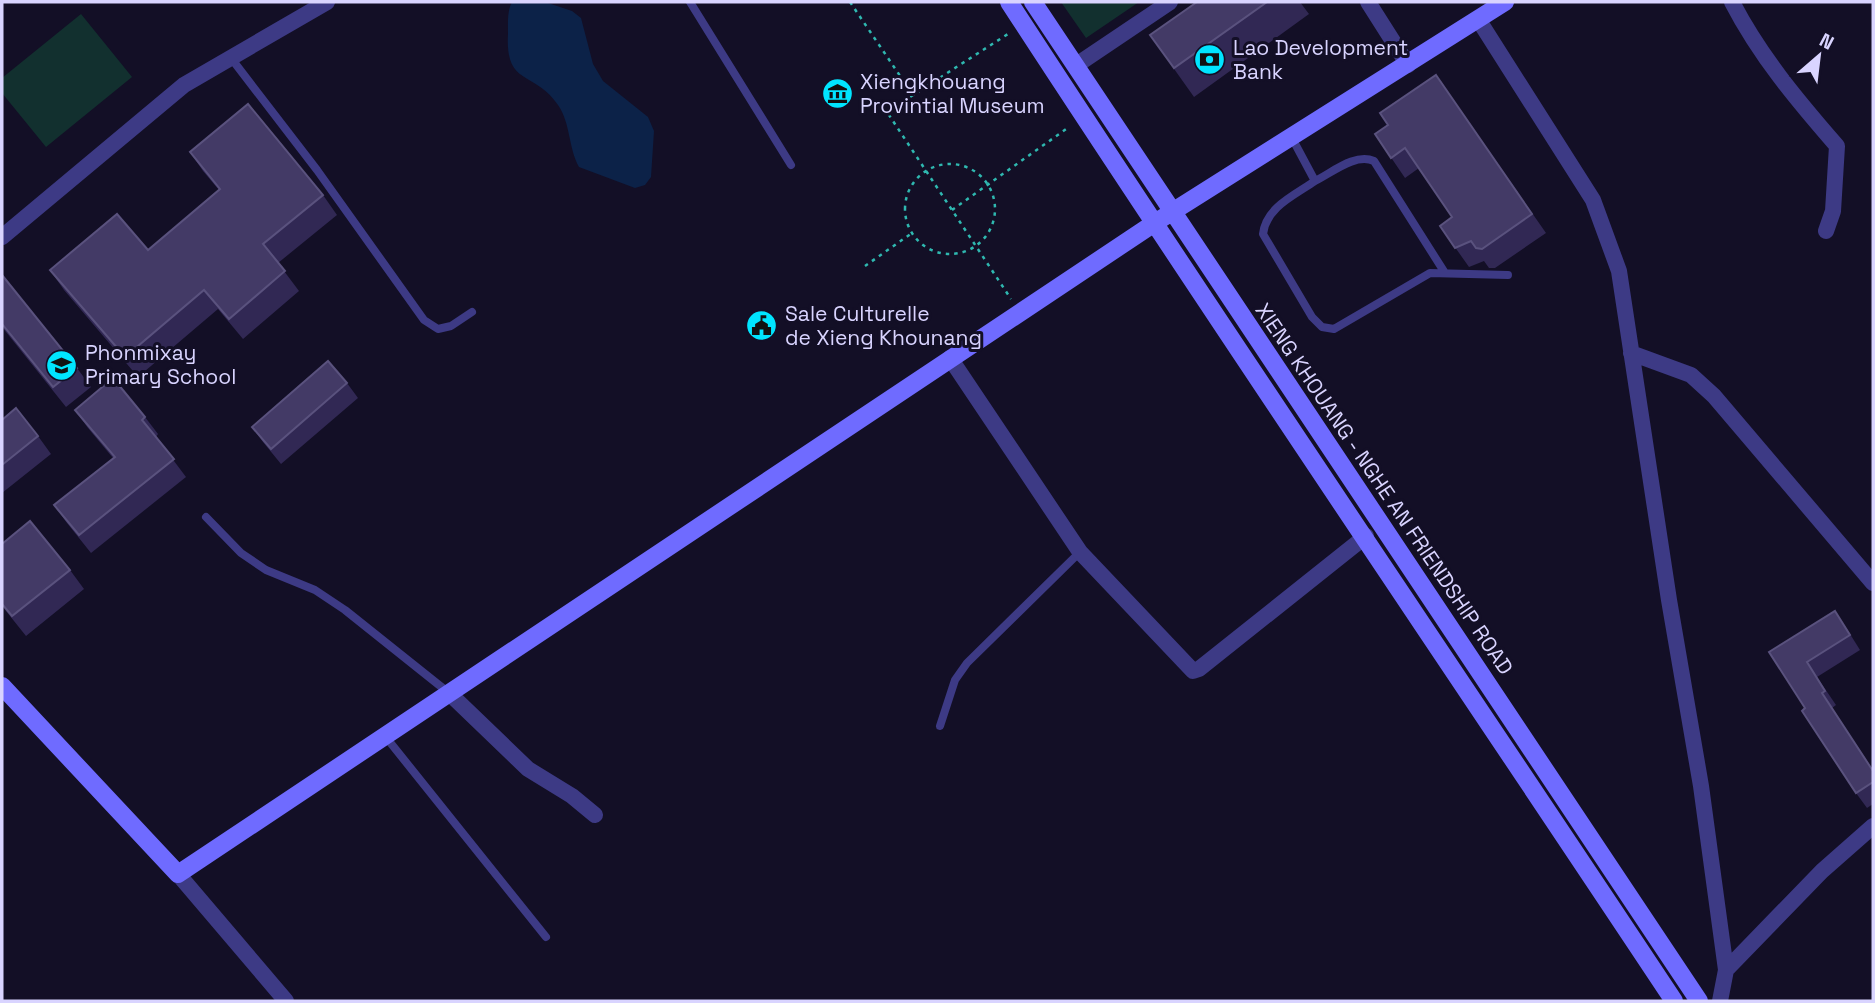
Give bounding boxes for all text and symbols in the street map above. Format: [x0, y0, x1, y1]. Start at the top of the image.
north arrow [1784, 21, 1854, 91]
text: N [1815, 27, 1838, 55]
place label: Lao Development Bank [1233, 34, 1408, 85]
bank icon: Lao Development Bank [1193, 43, 1227, 77]
place label: Xiengkhouang Provintial Museum [860, 68, 1045, 119]
museum icon: Xiengkhouang Provintial Museum [820, 77, 854, 111]
street label: XIENG KHOUANG - NGHE AN FRIENDSHIP ROAD [1249, 298, 1519, 680]
place label: Sale Culturelle de Xieng Khounang [785, 300, 982, 351]
public building icon: Sale Culturelle de Xieng Khounang [745, 309, 779, 343]
place label: Phonmixay Primary School [85, 339, 236, 390]
school or university icon: Phonmixay Primary School [45, 348, 79, 382]

